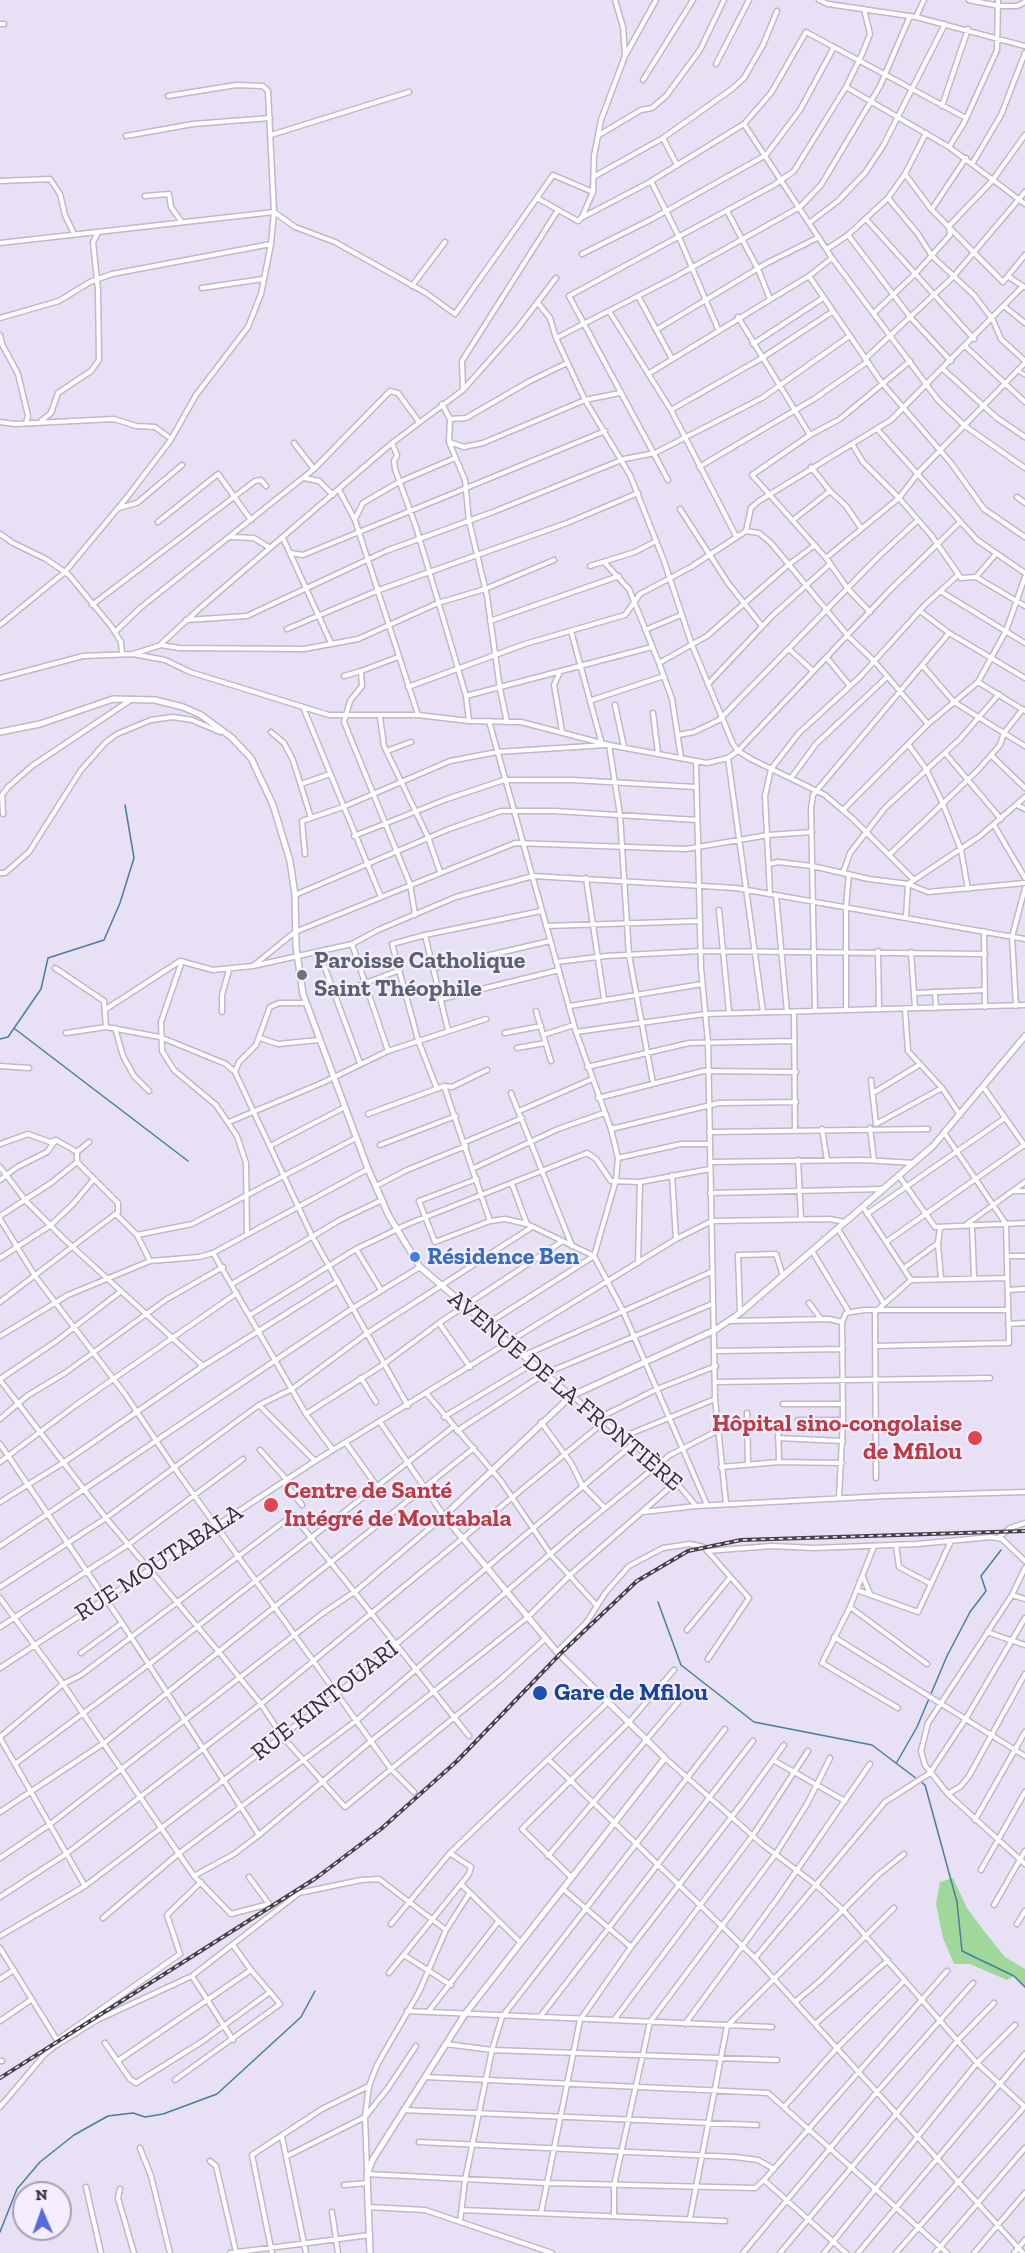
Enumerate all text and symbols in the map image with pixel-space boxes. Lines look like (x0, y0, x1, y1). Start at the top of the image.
place label: Paroisse Catholique Saint Théophile (314, 947, 525, 1003)
marker: Paroisse Catholique Saint Théophile (295, 968, 309, 982)
place label: Résidence Ben (427, 1243, 580, 1271)
marker: Résidence Ben (408, 1250, 422, 1264)
street label: AVENUE DE LA FRONTIÈRE (442, 1285, 688, 1497)
place label: Hôpital sino-congolaise de Mfilou (712, 1410, 962, 1466)
marker: Hôpital sino-congolaise de Mfilou (966, 1429, 984, 1447)
place label: Centre de Santé Intégré de Moutabala (284, 1477, 512, 1533)
marker: Centre de Santé Intégré de Moutabala (262, 1496, 280, 1514)
street label: RUE MOUTABALA (70, 1498, 248, 1628)
street label: RUE KINTOUARI (246, 1635, 404, 1767)
place label: Gare de Mfilou (554, 1679, 708, 1707)
marker: Gare de Mfilou (531, 1684, 549, 1702)
north arrow (12, 2181, 72, 2241)
text: N (35, 2185, 48, 2204)

